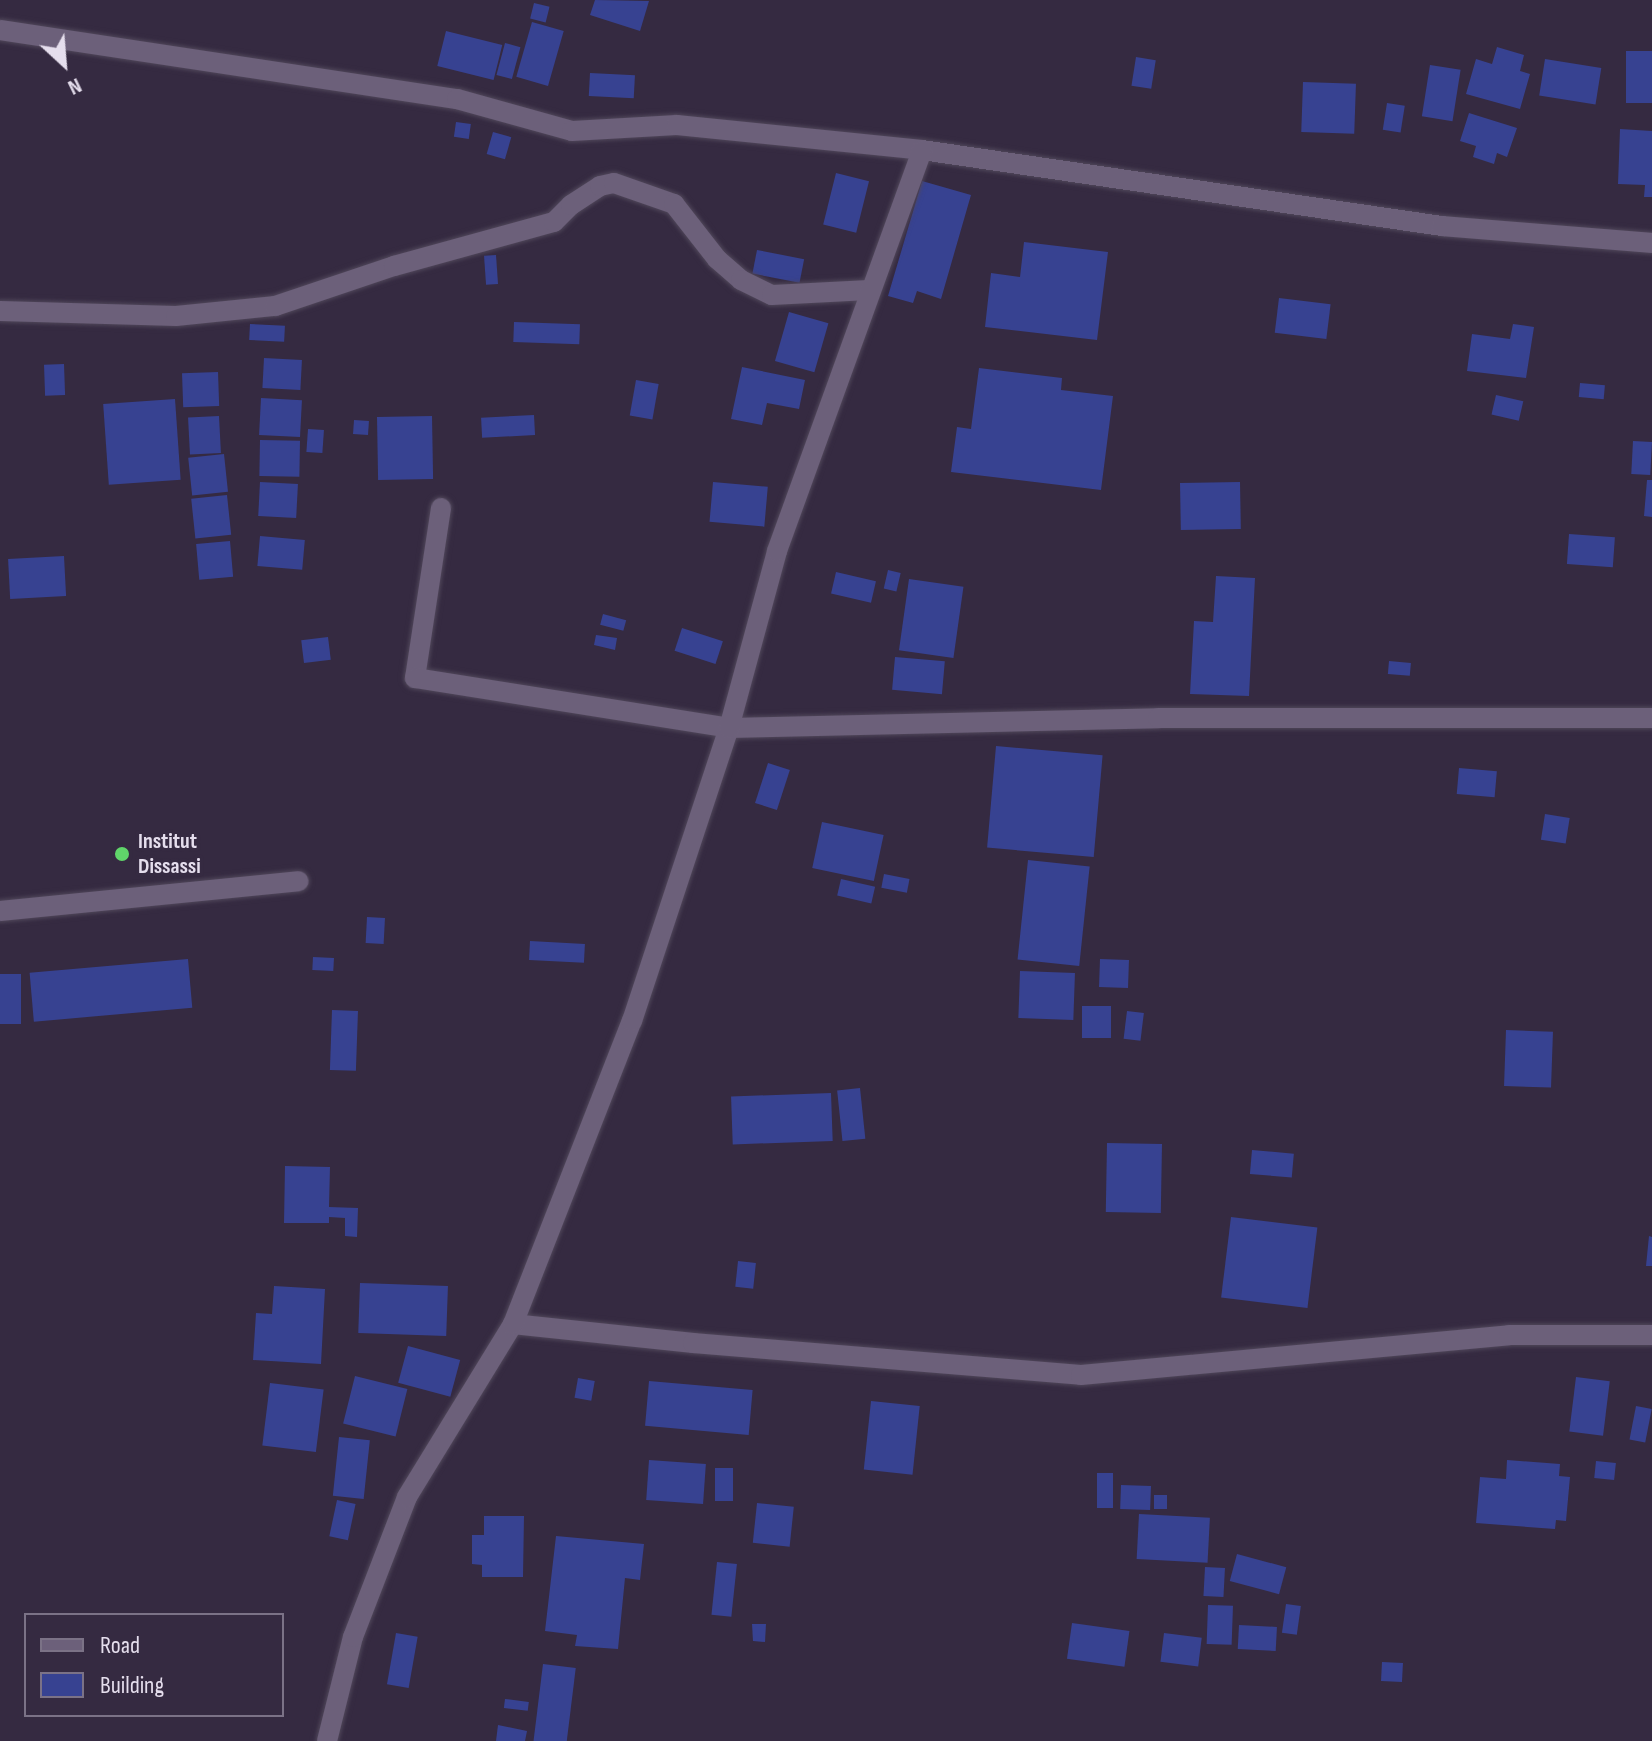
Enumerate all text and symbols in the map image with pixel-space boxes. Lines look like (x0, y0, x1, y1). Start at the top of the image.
north arrow (24, 24, 104, 104)
text: N (64, 71, 86, 101)
place label: Institut Dissassi (138, 828, 201, 880)
marker: Institut Dissassi (113, 845, 131, 863)
legend (24, 1613, 284, 1717)
text: Road (100, 1631, 140, 1660)
text: Building (100, 1671, 164, 1700)

